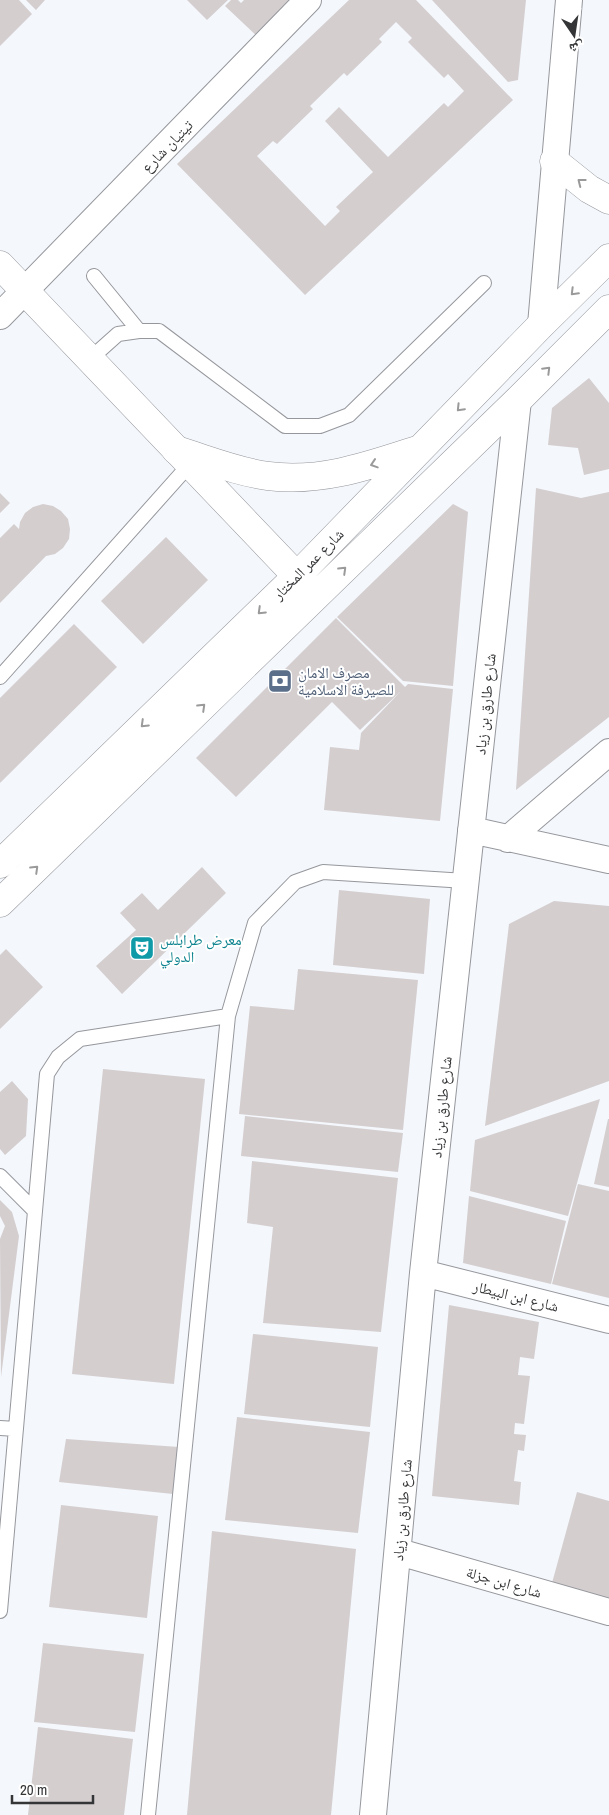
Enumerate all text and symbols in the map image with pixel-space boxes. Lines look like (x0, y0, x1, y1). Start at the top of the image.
north arrow (549, 10, 599, 60)
text: ش (568, 37, 586, 58)
street label: تيتيان شارع (137, 115, 198, 177)
one-way arrow (577, 179, 586, 188)
one-way arrow (571, 286, 580, 295)
one-way arrow (542, 367, 551, 376)
one-way arrow (457, 402, 466, 411)
one-way arrow (371, 458, 379, 468)
street label: شارع عمر المختار (267, 524, 348, 605)
one-way arrow (338, 566, 347, 575)
one-way arrow (257, 605, 266, 614)
street label: شارع طارق بن زياد (469, 652, 501, 756)
place label: مصرف الامان للصيرفة الاسلامية (298, 662, 394, 700)
bank icon: مصرف الامان للصيرفة الاسلامية (267, 668, 293, 694)
one-way arrow (196, 704, 205, 713)
one-way arrow (141, 718, 150, 727)
one-way arrow (29, 866, 38, 875)
place label: معرض طرابلس الدولي (160, 929, 242, 968)
theatre icon: معرض طرابلس الدولي (129, 935, 155, 961)
street label: شارع طارق بن زياد (425, 1055, 457, 1159)
street label: شارع ابن البيطار (470, 1275, 561, 1317)
street label: شارع طارق بن زياد (387, 1458, 417, 1562)
street label: شارع ابن جزلة (464, 1561, 544, 1603)
scale bar (12, 1772, 94, 1804)
text: 20 m (20, 1779, 47, 1800)

